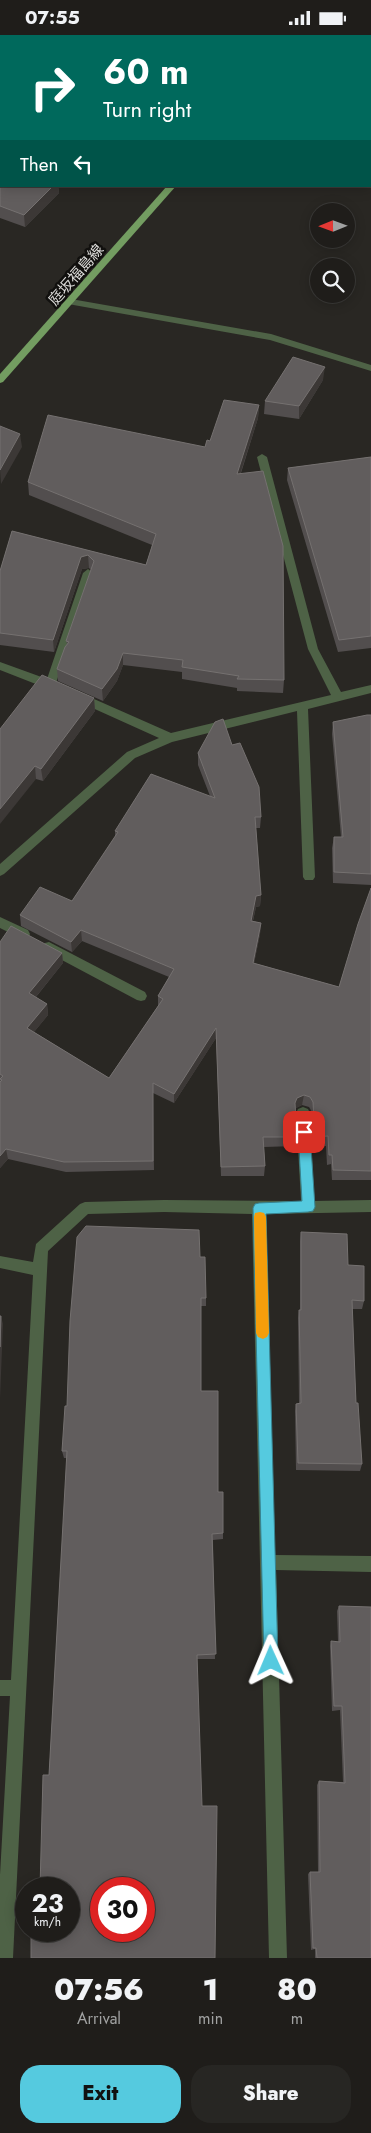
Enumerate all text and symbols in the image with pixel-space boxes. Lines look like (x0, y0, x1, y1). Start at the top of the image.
text: 07:55 (25, 4, 80, 31)
text: 60 m (103, 47, 189, 97)
icon: right (20, 55, 85, 120)
text: Turn right (103, 93, 191, 125)
icon: left (69, 150, 97, 178)
text: Then (20, 151, 59, 178)
north arrow (310, 203, 355, 247)
map controls (310, 203, 355, 303)
street label: 庭坂福島線 (43, 239, 109, 311)
button: search (310, 258, 355, 303)
pin (283, 1111, 325, 1153)
icon: arrive (290, 1118, 318, 1146)
position arrow (244, 1634, 296, 1686)
speed limit sign: 30 (90, 1877, 155, 1942)
text: 23 (32, 1885, 63, 1921)
text: km/h (34, 1913, 61, 1931)
text: 07:56 (54, 1968, 144, 2011)
text: 1 (203, 1968, 218, 2011)
text: 80 (277, 1968, 317, 2011)
text: Arrival (77, 2007, 121, 2030)
text: min (198, 2007, 223, 2030)
text: m (291, 2007, 303, 2030)
button: Exit (20, 2065, 181, 2123)
button: Share (191, 2065, 351, 2123)

